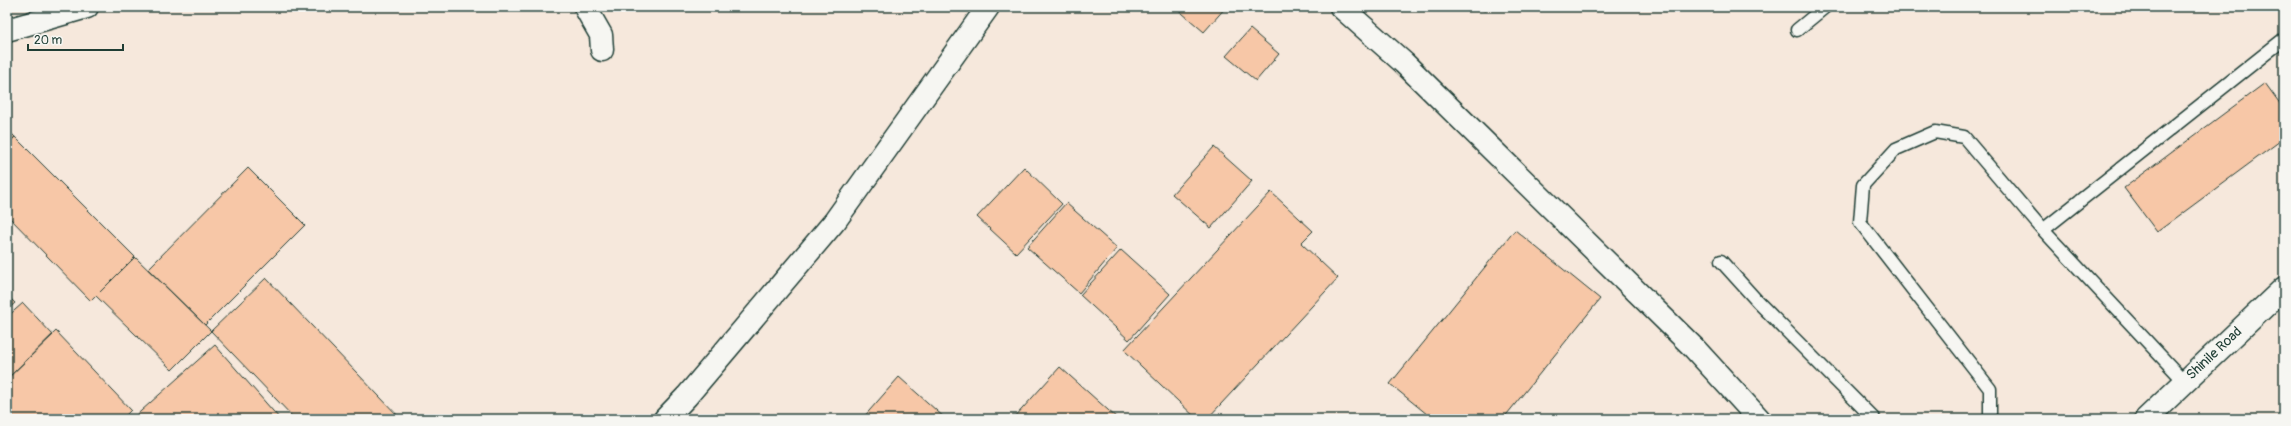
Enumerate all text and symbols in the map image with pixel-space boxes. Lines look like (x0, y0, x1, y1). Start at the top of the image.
scale bar (28, 26, 123, 52)
text: 20 m (34, 33, 63, 48)
street label: Shinile Road (2183, 323, 2245, 383)

